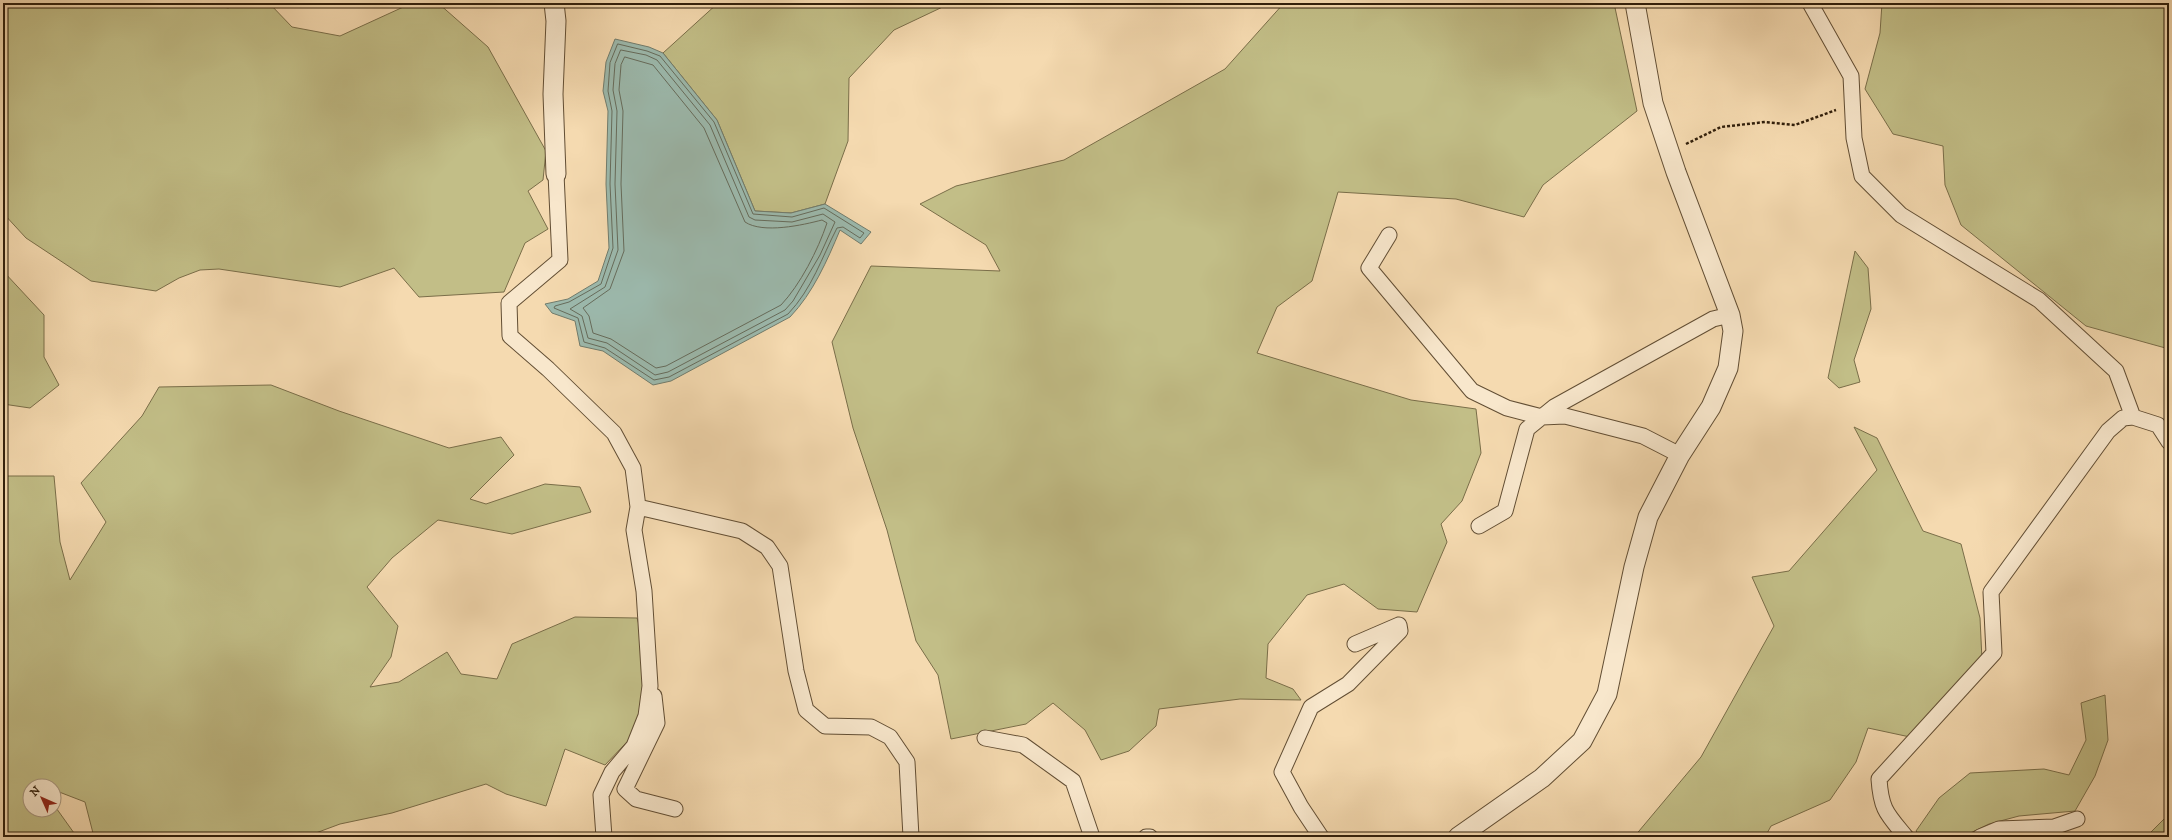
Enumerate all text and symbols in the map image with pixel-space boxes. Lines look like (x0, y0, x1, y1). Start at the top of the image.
north arrow (22, 778, 62, 818)
text: N (27, 783, 44, 800)

